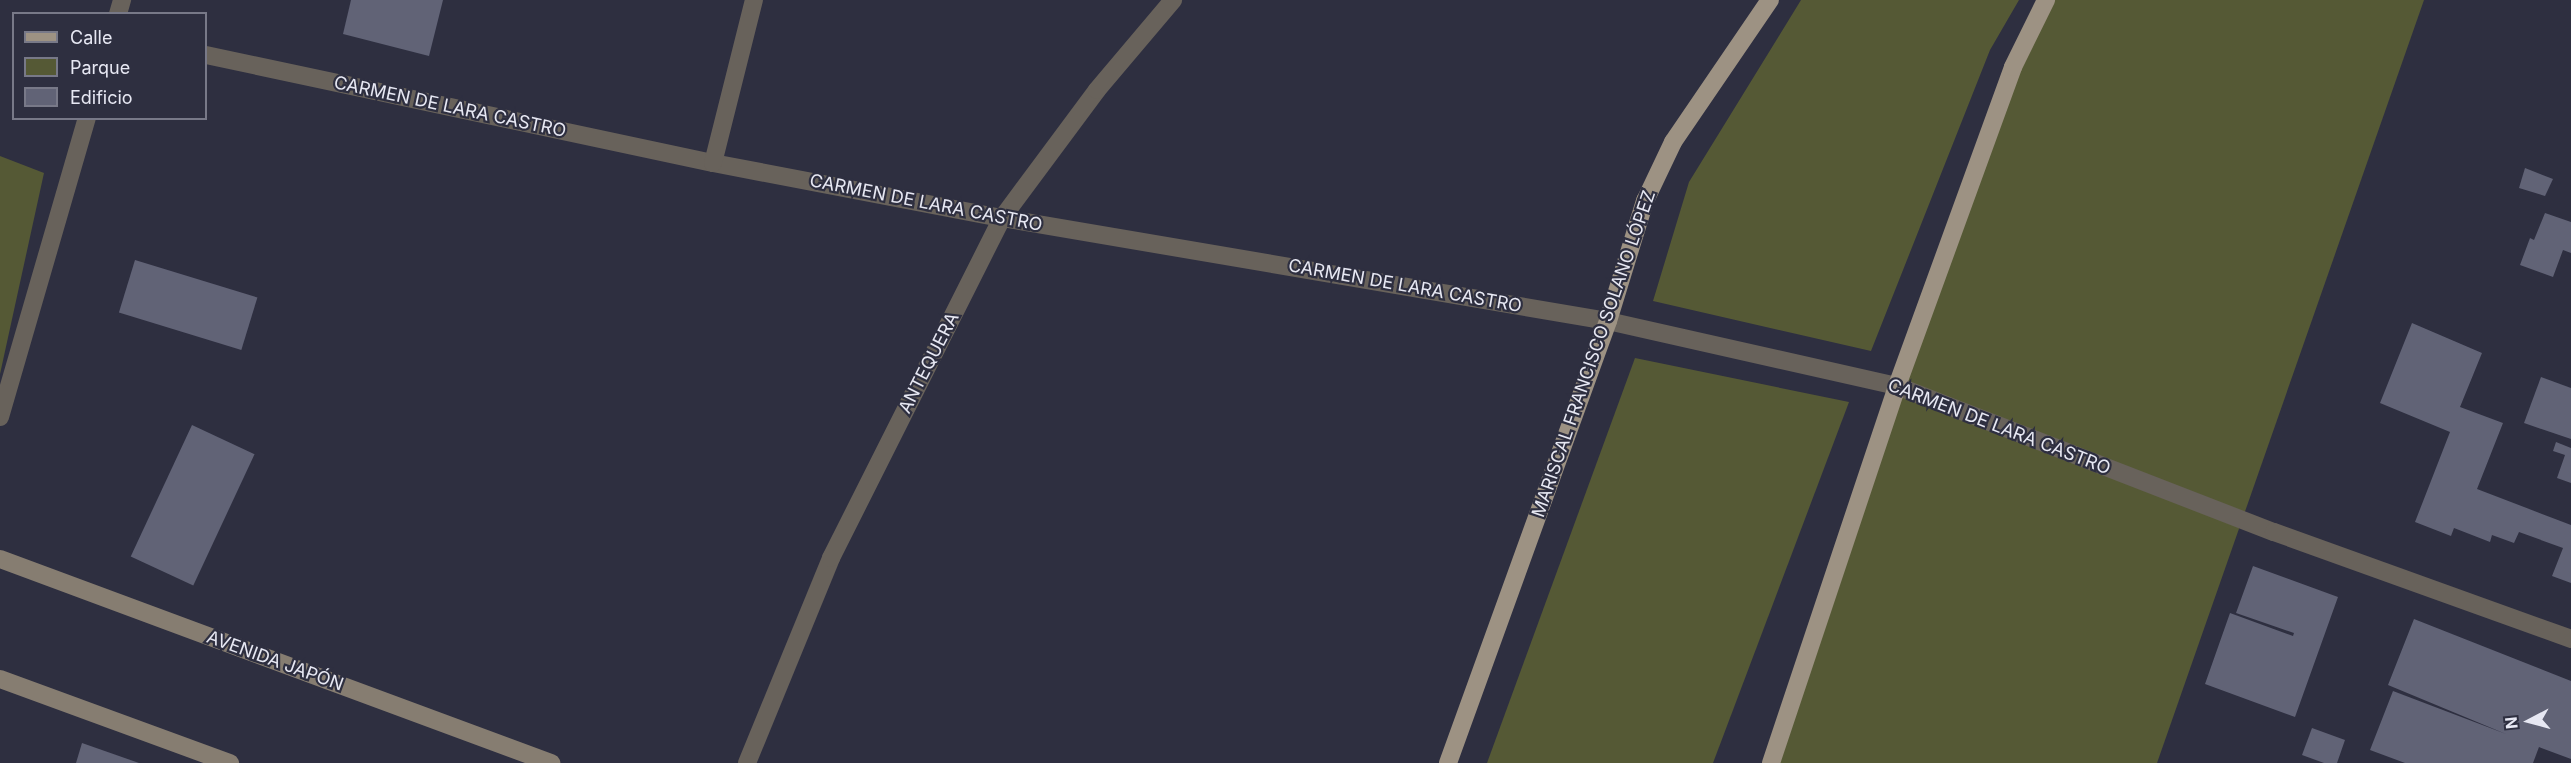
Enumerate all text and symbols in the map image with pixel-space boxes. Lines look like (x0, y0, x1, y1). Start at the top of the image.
legend (12, 12, 207, 120)
text: Calle (70, 27, 112, 48)
text: Parque (70, 57, 130, 78)
street label: CARMEN DE LARA CASTRO (332, 72, 568, 142)
text: Edificio (70, 87, 133, 108)
street label: CARMEN DE LARA CASTRO (808, 170, 1044, 236)
street label: MARISCAL FRANCISCO SOLANO LÓPEZ (1528, 188, 1660, 520)
street label: CARMEN DE LARA CASTRO (1287, 255, 1523, 317)
street label: ANTEQUERA (894, 309, 964, 417)
street label: CARMEN DE LARA CASTRO (1885, 374, 2113, 480)
street label: AVENIDA JAPÓN (204, 626, 346, 696)
north arrow (2499, 691, 2559, 751)
text: N (2501, 716, 2522, 730)

